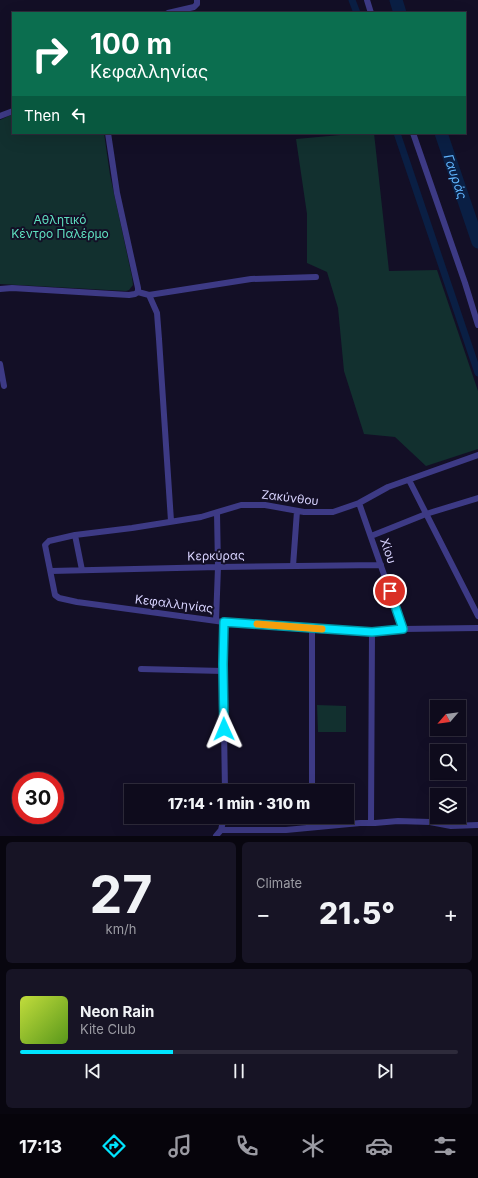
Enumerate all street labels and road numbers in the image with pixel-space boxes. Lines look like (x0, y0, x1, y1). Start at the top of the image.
street label: Ζακύνθου (261, 487, 320, 508)
street label: Χίου (377, 536, 400, 565)
street label: Κερκύρας (187, 547, 245, 563)
street label: Κεφαλληνίας (134, 591, 214, 616)

